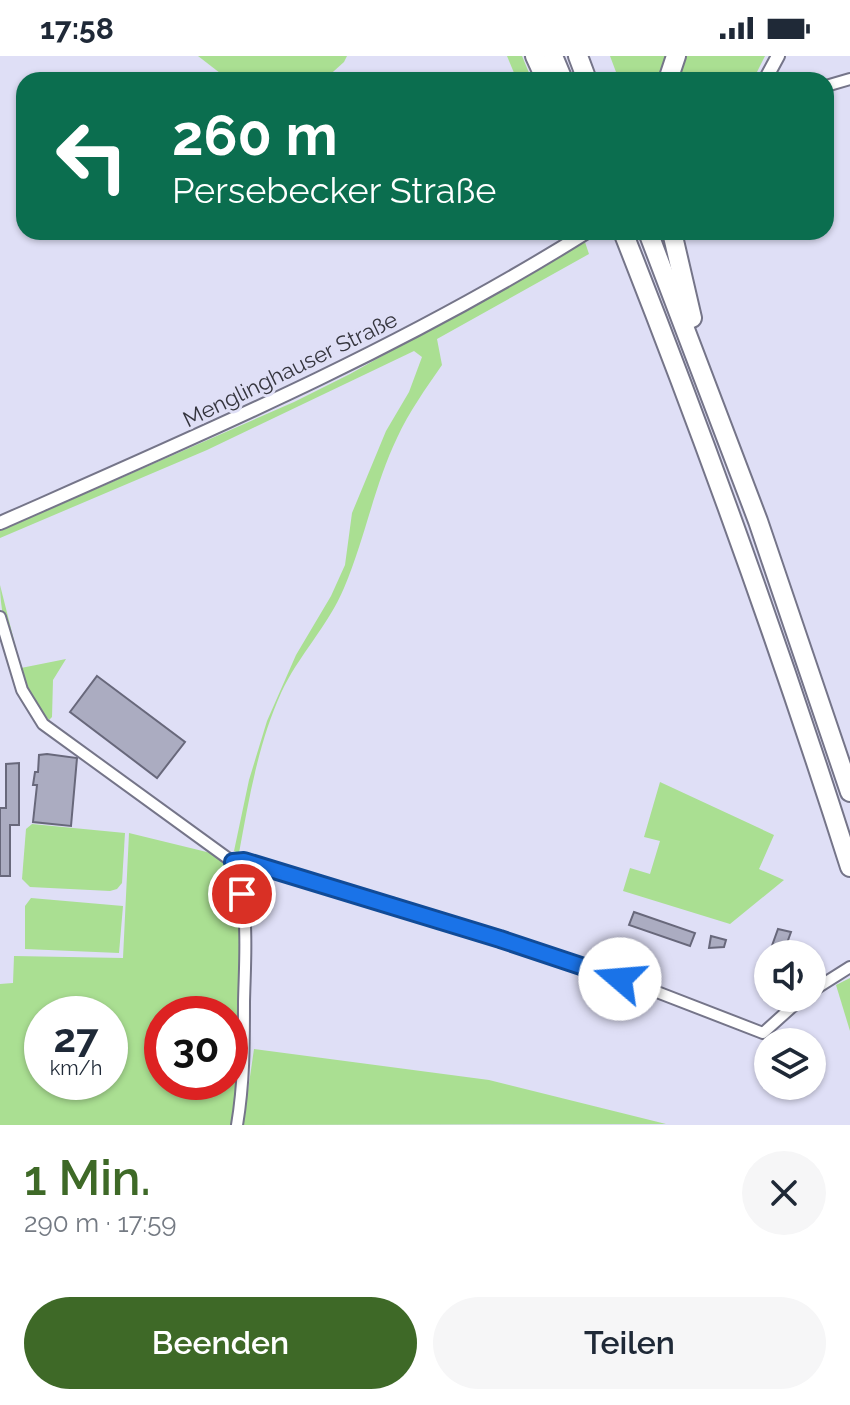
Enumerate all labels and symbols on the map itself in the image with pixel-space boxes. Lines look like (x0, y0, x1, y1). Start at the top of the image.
street label: Menglinghauser Straße (179, 306, 401, 432)
pin (208, 860, 276, 928)
position arrow (578, 937, 662, 1021)
speed limit sign: 30 (144, 996, 248, 1100)

